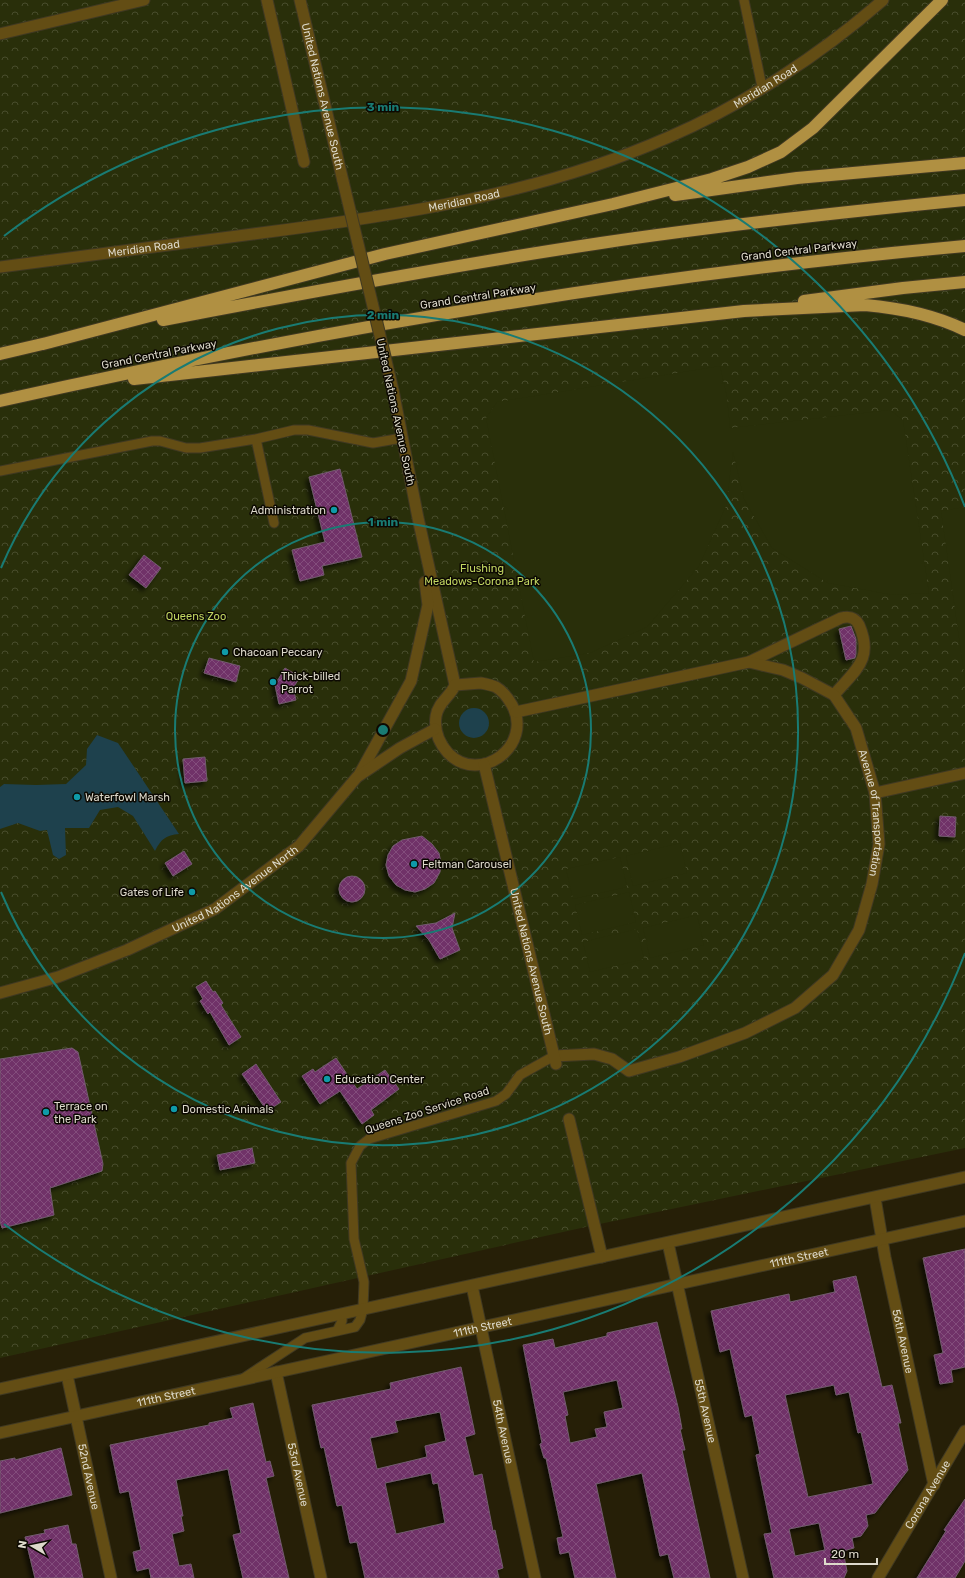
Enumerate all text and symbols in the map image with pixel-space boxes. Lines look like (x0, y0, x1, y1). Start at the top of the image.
street label: United Nations Avenue South (299, 22, 346, 171)
street label: Meridian Road (731, 62, 800, 111)
text: 3 min (367, 100, 400, 114)
street label: Meridian Road (427, 187, 501, 215)
street label: Grand Central Parkway (740, 237, 858, 264)
street label: Meridian Road (107, 238, 181, 260)
street label: Grand Central Parkway (419, 281, 537, 312)
text: 2 min (367, 308, 400, 322)
street label: Grand Central Parkway (100, 337, 218, 372)
street label: United Nations Avenue South (374, 337, 418, 487)
place label: Administration (250, 504, 326, 517)
marker: Administration (329, 505, 339, 515)
text: 1 min (368, 515, 399, 529)
park label: Flushing Meadows-Corona Park (424, 562, 540, 588)
park label: Queens Zoo (166, 610, 226, 623)
place label: Chacoan Peccary (233, 646, 323, 659)
marker: Chacoan Peccary (220, 647, 230, 657)
place label: Thick-billed Parrot (281, 670, 340, 696)
marker: Thick-billed Parrot (268, 677, 278, 687)
centre of rings (376, 723, 390, 737)
street label: Avenue of Transportation (856, 748, 885, 878)
place label: Waterfowl Marsh (85, 791, 170, 804)
marker: Waterfowl Marsh (72, 792, 82, 802)
street label: United Nations Avenue North (170, 843, 301, 935)
place label: Feltman Carousel (422, 858, 512, 871)
marker: Feltman Carousel (409, 859, 419, 869)
place label: Gates of Life (120, 886, 184, 899)
marker: Gates of Life (187, 887, 197, 897)
street label: United Nations Avenue South (507, 887, 555, 1036)
place label: Education Center (335, 1073, 425, 1086)
marker: Education Center (322, 1074, 332, 1084)
street label: Queens Zoo Service Road (363, 1084, 491, 1137)
place label: Terrace on the Park (54, 1100, 108, 1126)
place label: Domestic Animals (182, 1103, 274, 1116)
marker: Domestic Animals (169, 1104, 179, 1114)
marker: Terrace on the Park (41, 1107, 51, 1117)
street label: 111th Street (768, 1245, 830, 1271)
street label: 56th Avenue (889, 1308, 916, 1375)
street label: 111th Street (452, 1315, 514, 1340)
street label: 55th Avenue (692, 1378, 719, 1444)
street label: 111th Street (136, 1384, 197, 1410)
street label: 54th Avenue (490, 1398, 516, 1465)
street label: 53rd Avenue (285, 1442, 311, 1508)
street label: 52nd Avenue (75, 1443, 102, 1511)
street label: Corona Avenue (902, 1458, 953, 1532)
north arrow (12, 1526, 52, 1566)
text: N (16, 1540, 30, 1549)
scale bar (825, 1540, 877, 1566)
text: 20 m (831, 1547, 859, 1561)

